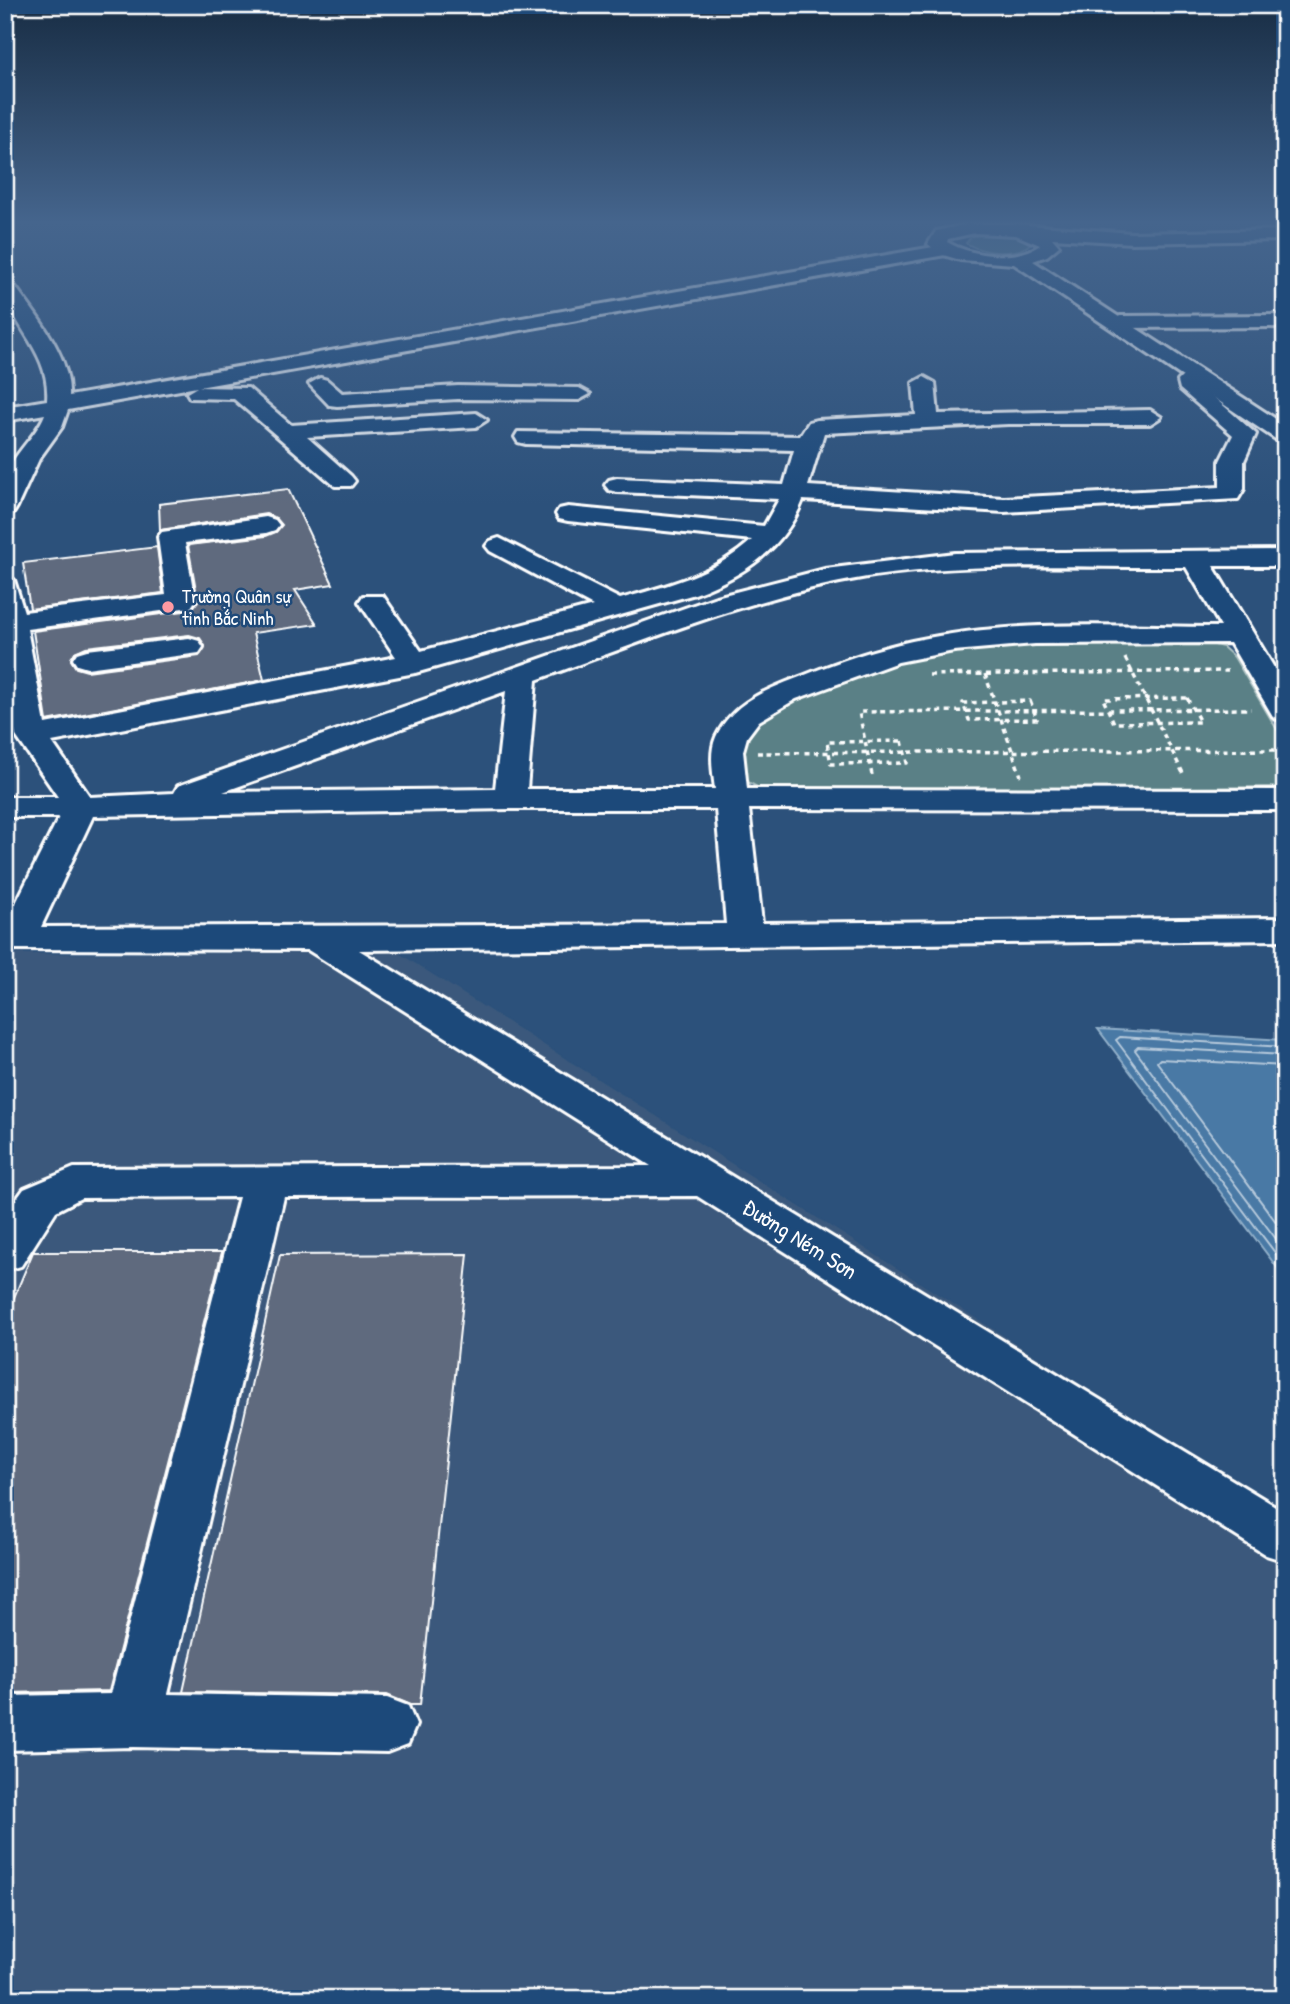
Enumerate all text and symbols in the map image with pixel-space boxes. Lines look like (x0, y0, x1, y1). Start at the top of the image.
place label: Trường Quân sự tỉnh Bắc Ninh (182, 583, 292, 631)
marker: Trường Quân sự tỉnh Bắc Ninh (160, 599, 176, 615)
street label: Đường Ném Sơn (737, 1191, 863, 1286)

